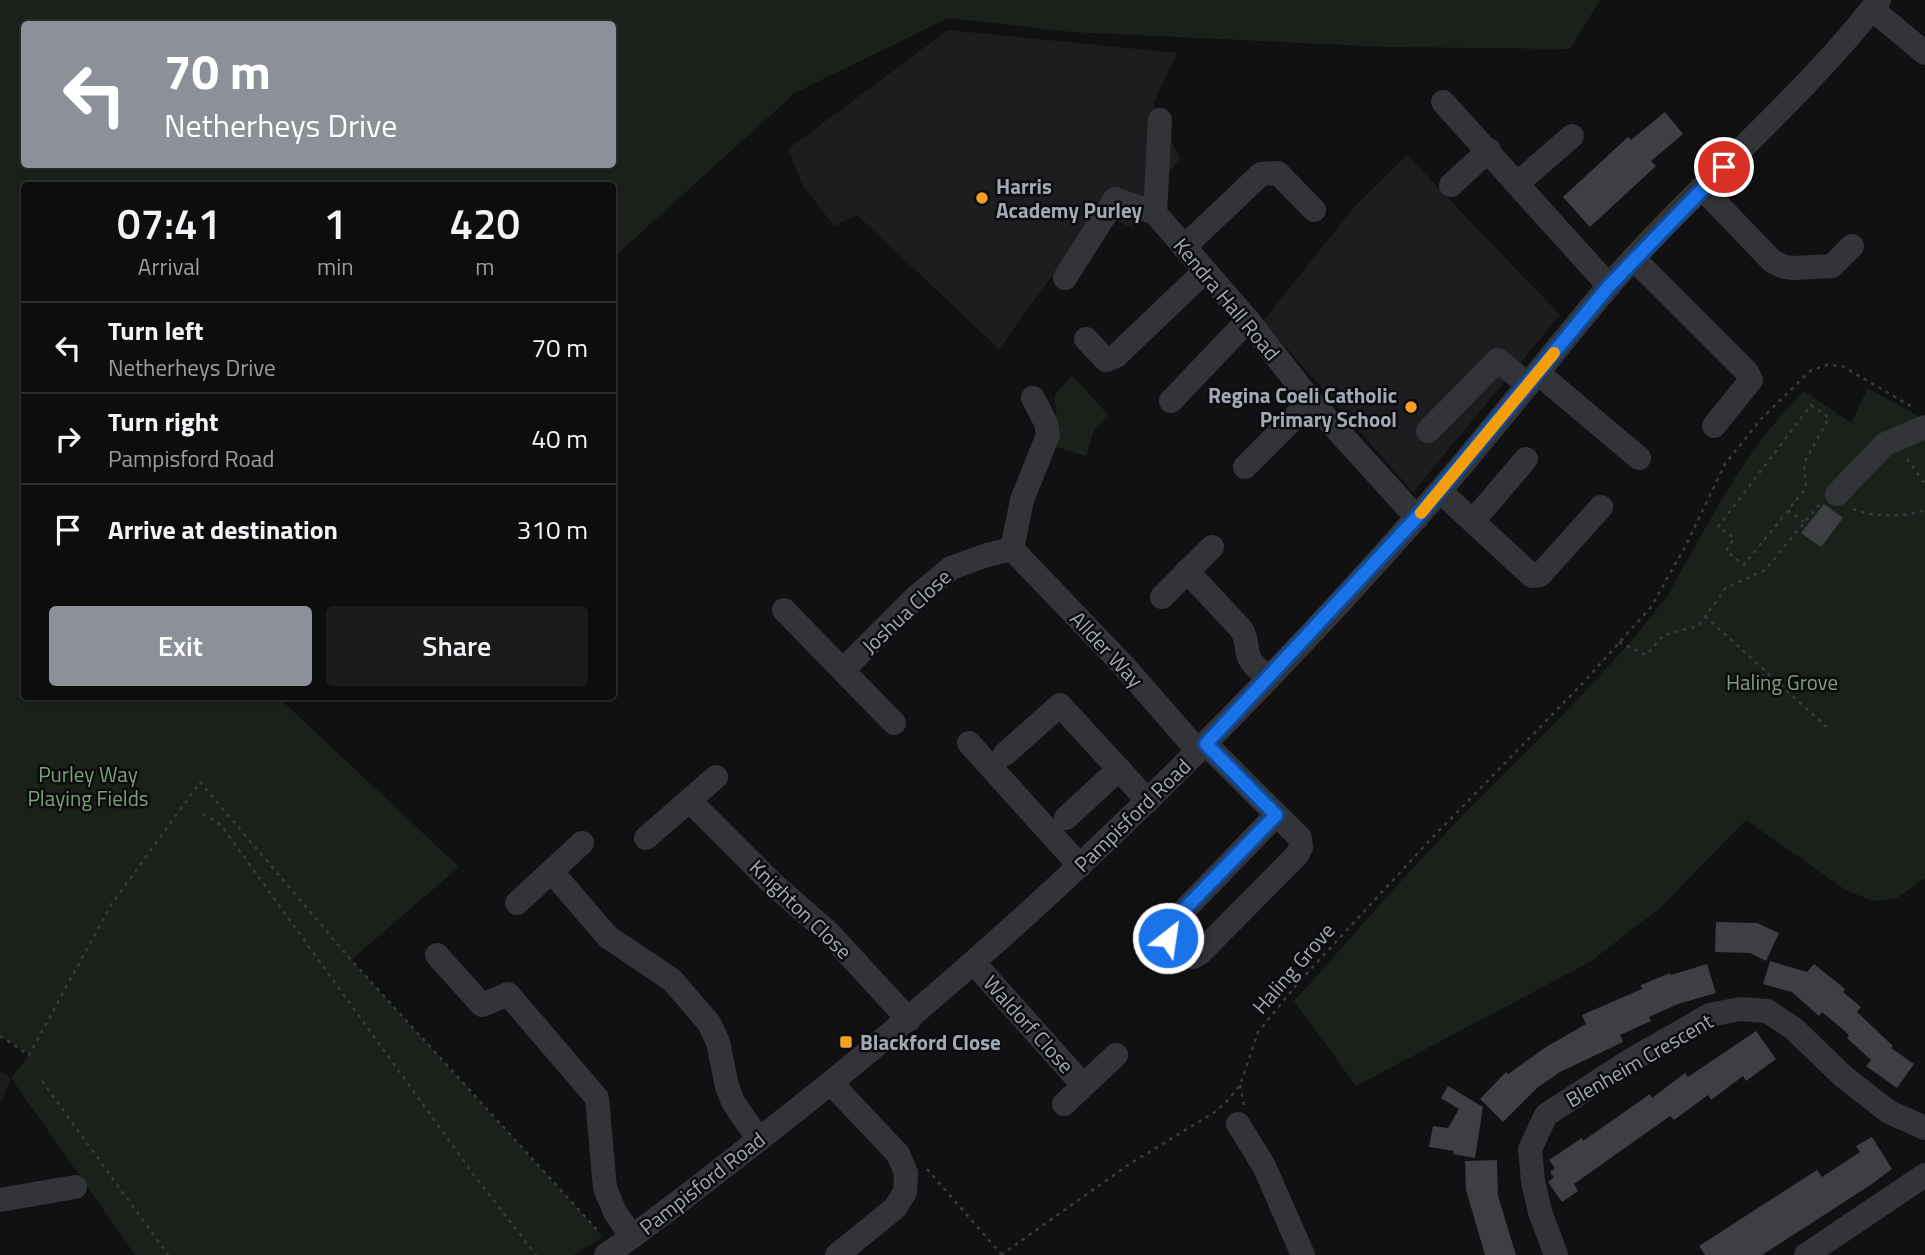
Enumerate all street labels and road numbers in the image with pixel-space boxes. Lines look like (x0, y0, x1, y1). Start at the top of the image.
street label: Kendra Hall Road (1166, 231, 1288, 367)
street label: Joshua Close (854, 561, 958, 661)
street label: Allder Way (1063, 603, 1151, 695)
street label: Pampisford Road (1066, 751, 1198, 879)
street label: Knighton Close (742, 852, 860, 966)
street label: Haling Grove (1244, 915, 1342, 1021)
street label: Waldorf Close (976, 968, 1082, 1080)
street label: Blenheim Crescent (1559, 1005, 1719, 1115)
street label: Pampisford Road (632, 1124, 772, 1242)

